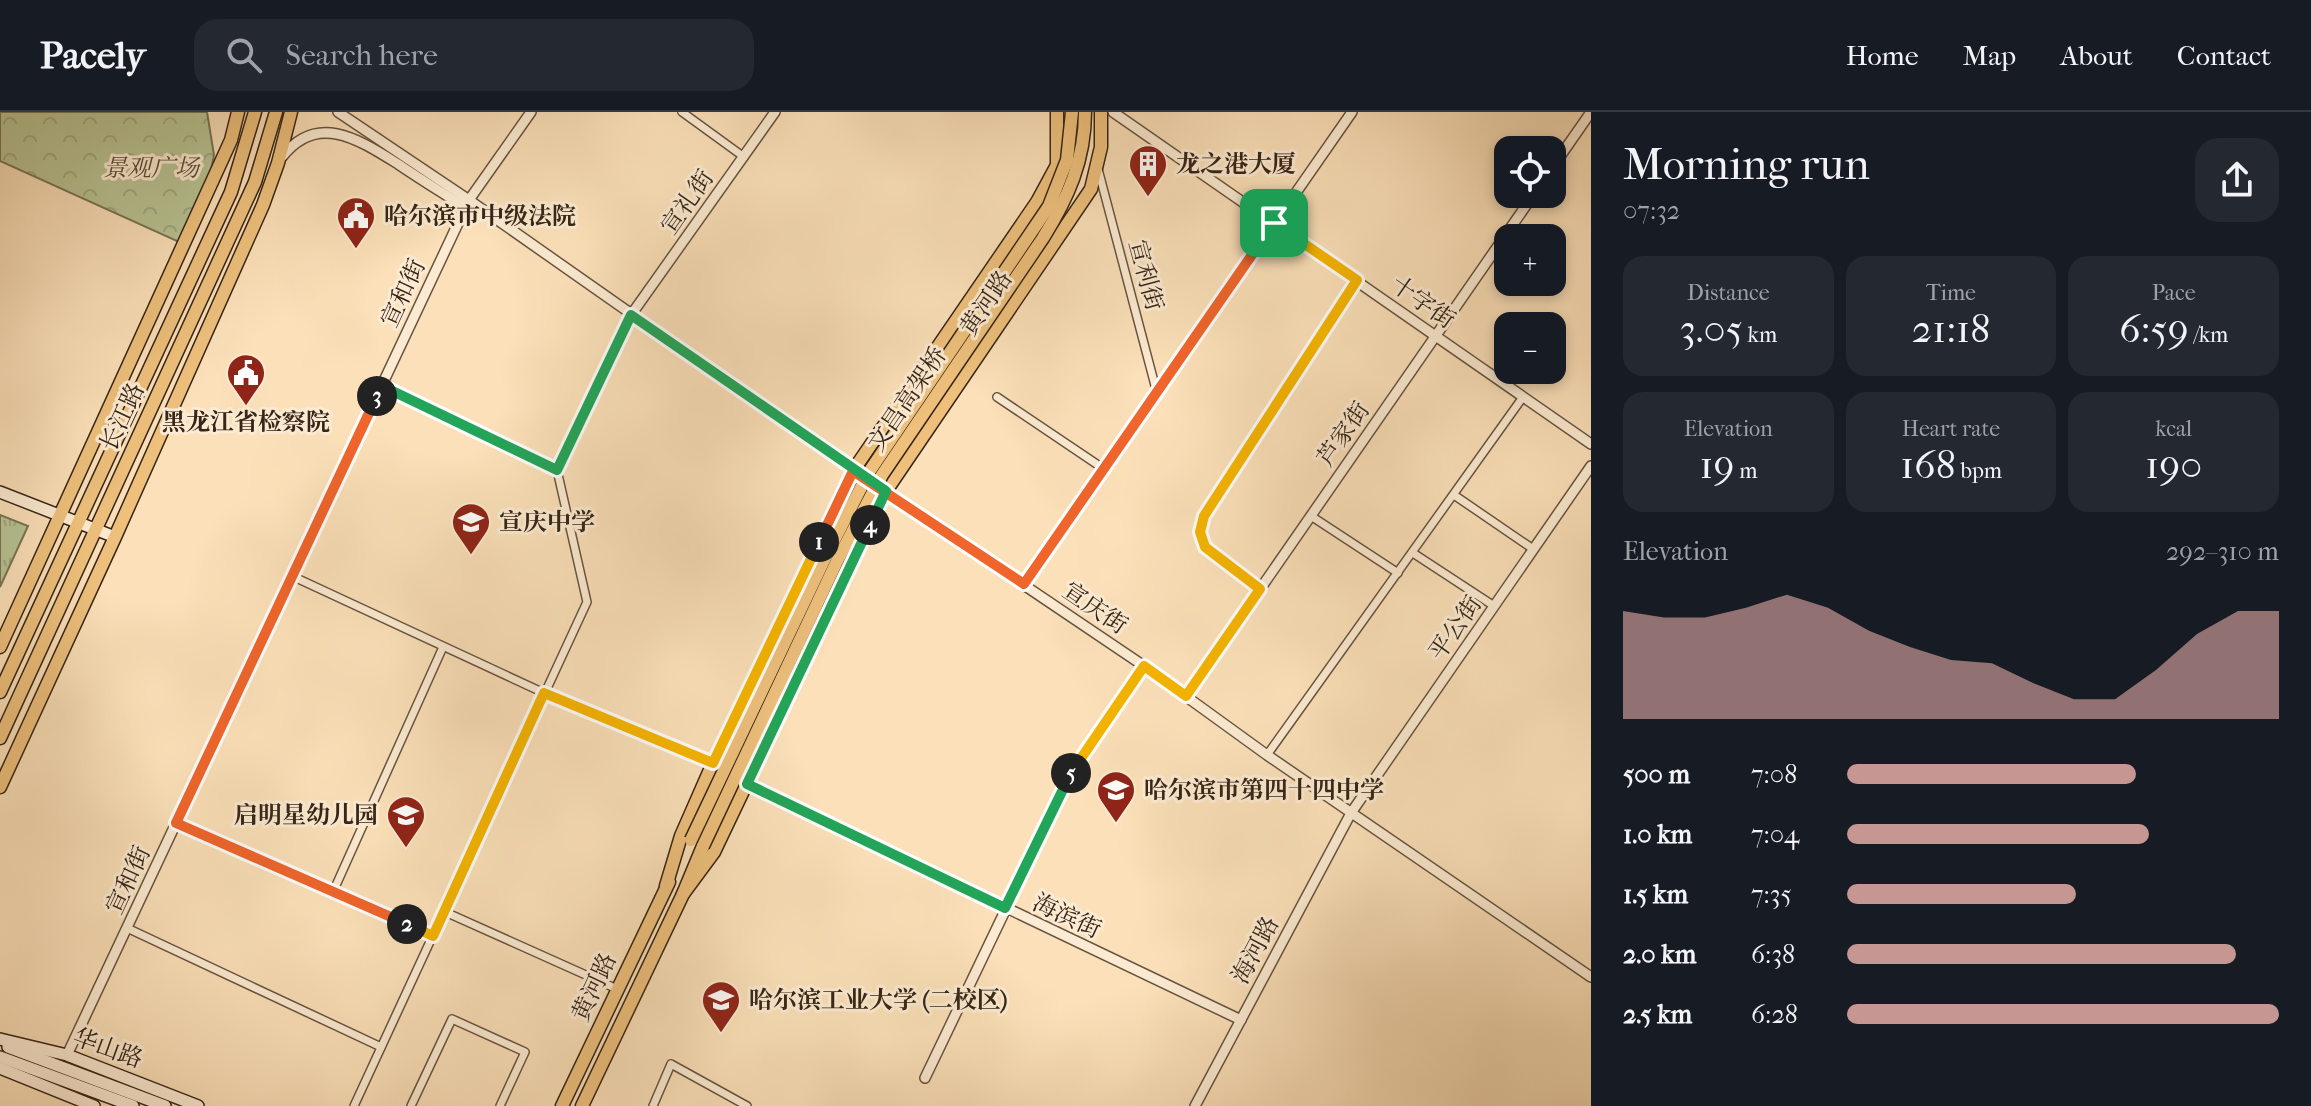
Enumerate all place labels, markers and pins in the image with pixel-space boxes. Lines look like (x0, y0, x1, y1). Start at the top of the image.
building icon: 龙之港大厦 (1127, 143, 1169, 198)
place label: 龙之港大厦 (1176, 150, 1296, 178)
pin (1240, 189, 1308, 257)
public building icon: 哈尔滨市中级法院 (335, 195, 377, 250)
place label: 哈尔滨市中级法院 (384, 202, 576, 230)
public building icon: 黑龙江省检察院 (225, 352, 267, 407)
pin: 3 (357, 376, 397, 416)
place label: 黑龙江省检察院 (162, 408, 330, 436)
school or university icon: 宣庆中学 (450, 501, 492, 556)
pin: 4 (850, 505, 890, 545)
place label: 宣庆中学 (499, 508, 595, 536)
pin: 1 (799, 522, 839, 562)
pin: 5 (1051, 753, 1091, 793)
school or university icon: 哈尔滨市第四十四中学 (1095, 769, 1137, 824)
place label: 哈尔滨市第四十四中学 (1144, 776, 1384, 804)
school or university icon: 启明星幼儿园 (385, 794, 427, 849)
place label: 启明星幼儿园 (234, 801, 378, 829)
pin: 2 (387, 904, 427, 944)
school or university icon: 哈尔滨工业大学 (二校区) (700, 979, 742, 1034)
place label: 哈尔滨工业大学 (二校区) (749, 986, 1008, 1014)

